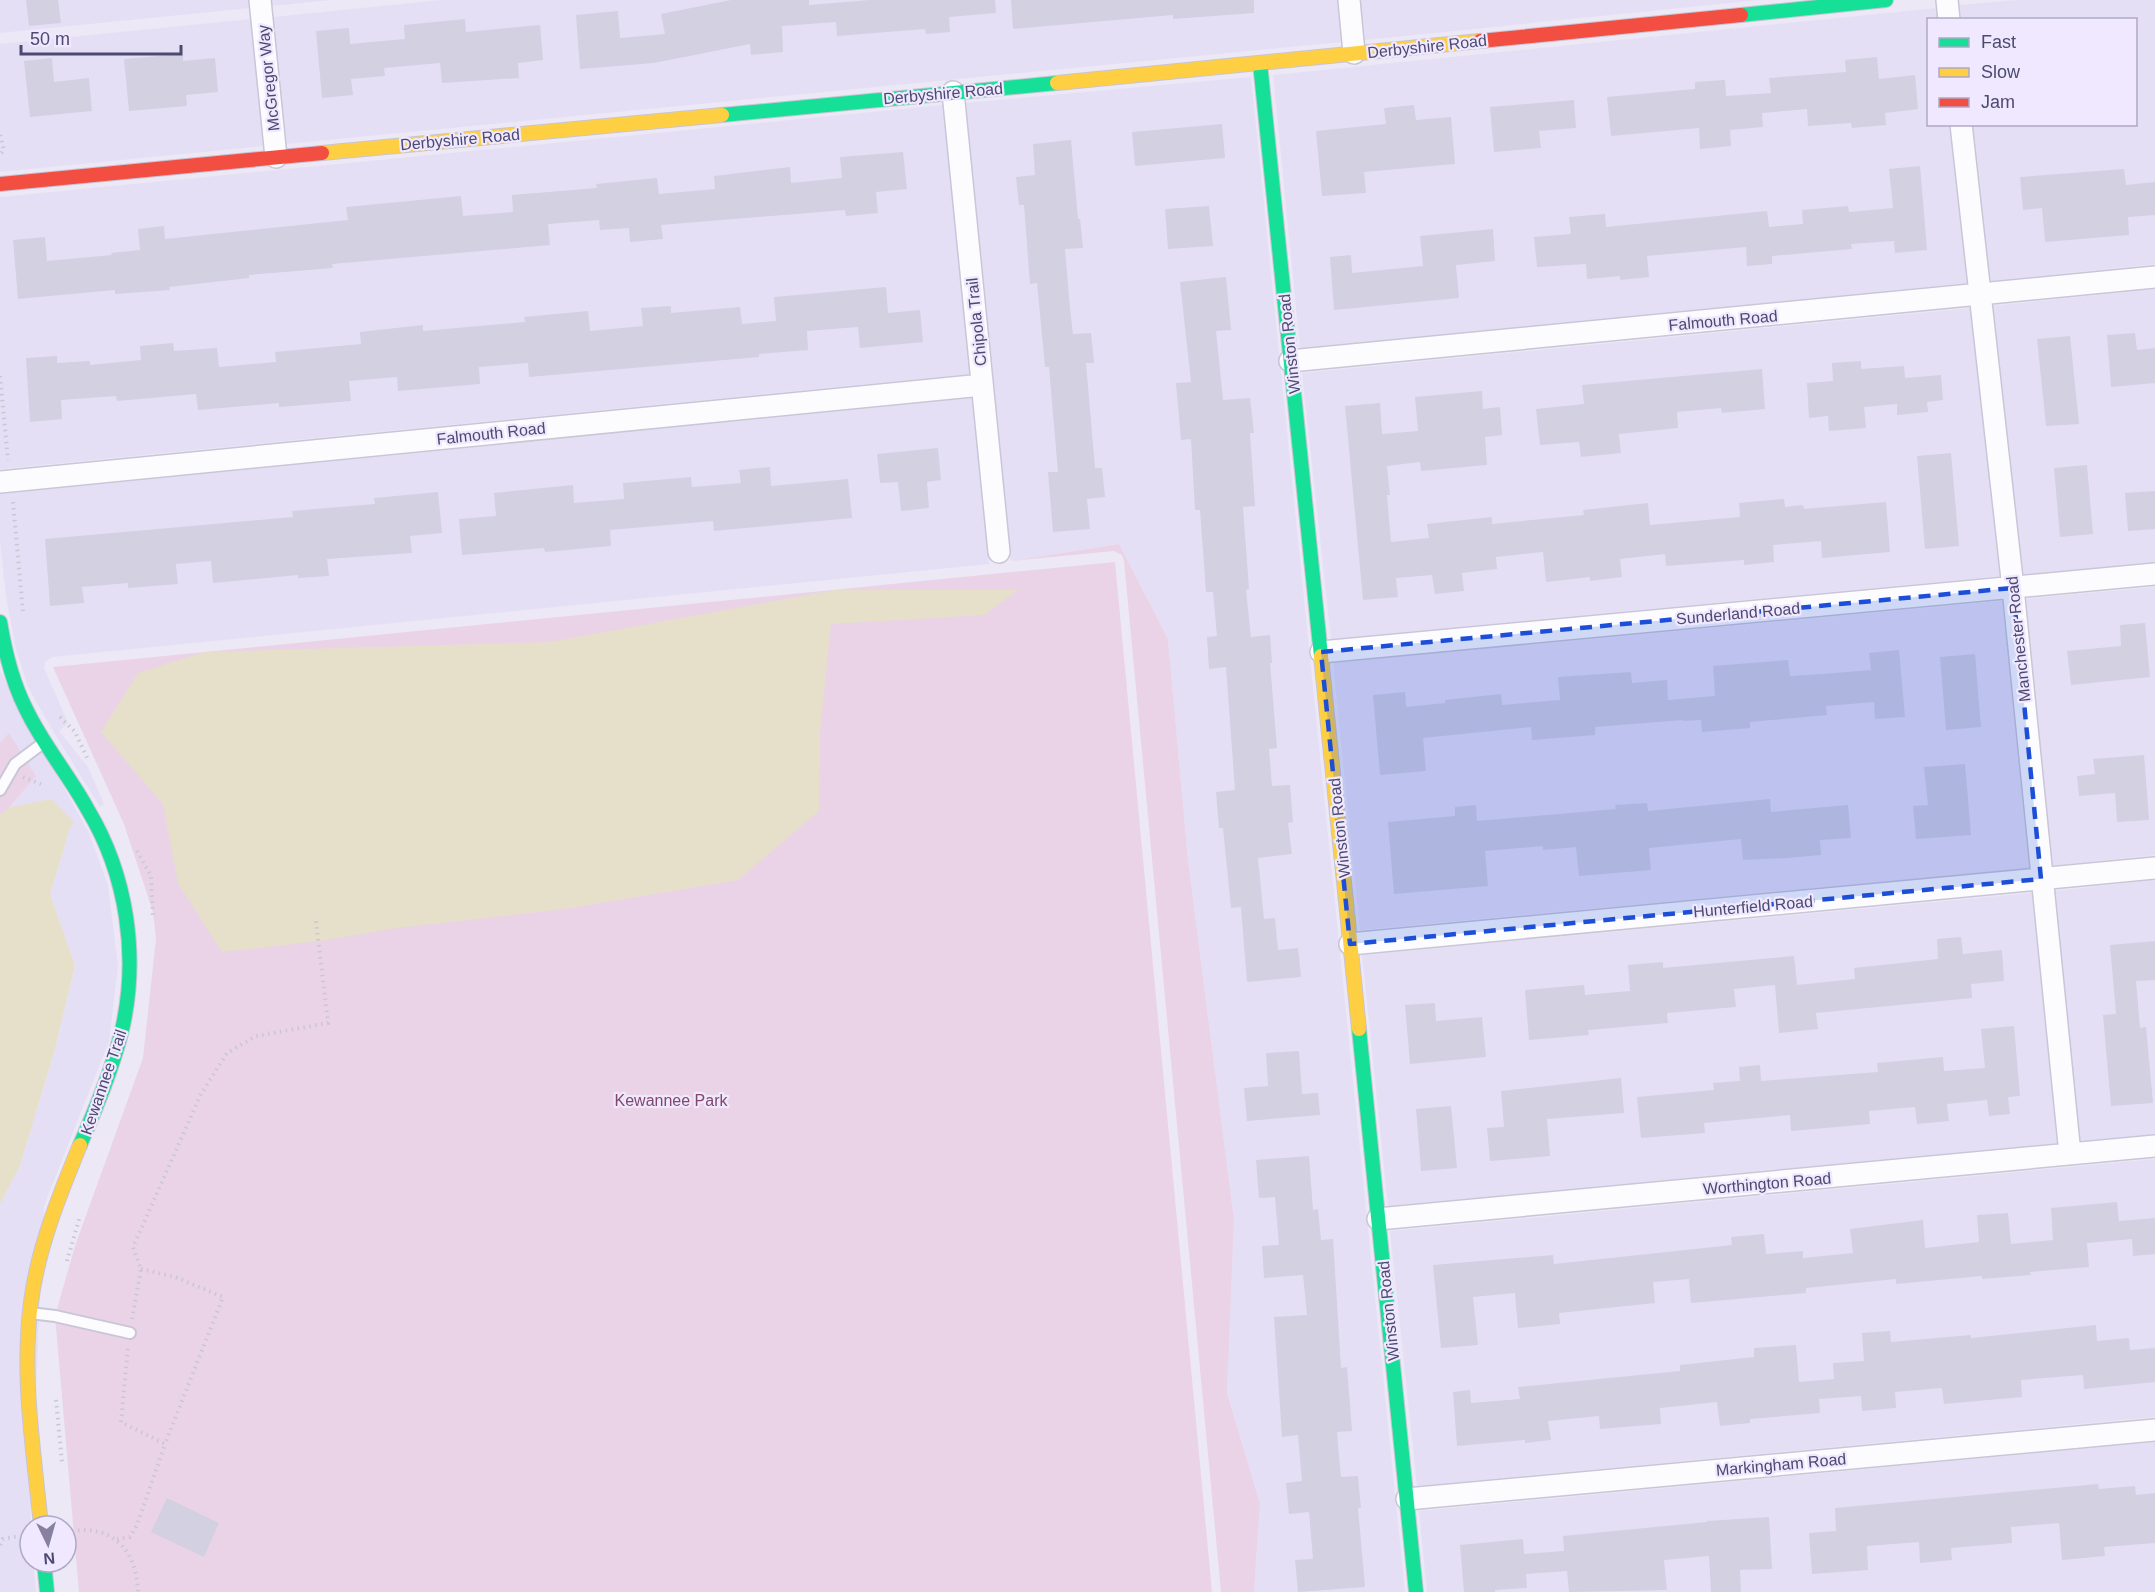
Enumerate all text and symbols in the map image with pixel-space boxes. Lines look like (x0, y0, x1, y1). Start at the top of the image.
scale bar (21, 18, 182, 56)
legend (1927, 18, 2137, 126)
street label: McGregor Way (254, 24, 283, 132)
text: 50 m (30, 29, 70, 49)
street label: Derbyshire Road (1366, 32, 1488, 61)
text: Fast (1981, 32, 2016, 52)
text: Slow (1981, 62, 2021, 82)
street label: Derbyshire Road (882, 80, 1004, 107)
text: Jam (1981, 92, 2015, 112)
street label: Derbyshire Road (399, 126, 521, 153)
street label: Chipola Trail (963, 277, 990, 367)
street label: Winston Road (1276, 293, 1303, 395)
street label: Falmouth Road (1668, 307, 1778, 334)
street label: Falmouth Road (436, 419, 546, 448)
street label: Manchester Road (2003, 575, 2034, 703)
street label: Sunderland Road (1675, 600, 1801, 627)
street label: Winston Road (1326, 777, 1353, 879)
street label: Hunterfield Road (1692, 893, 1814, 920)
street label: Kewannee Trail (77, 1027, 129, 1137)
park label: Kewannee Park (615, 1092, 728, 1109)
street label: Worthington Road (1702, 1169, 1832, 1198)
street label: Winston Road (1375, 1260, 1402, 1362)
street label: Markingham Road (1715, 1450, 1847, 1479)
north arrow (18, 1514, 78, 1574)
text: N (43, 1549, 56, 1567)

